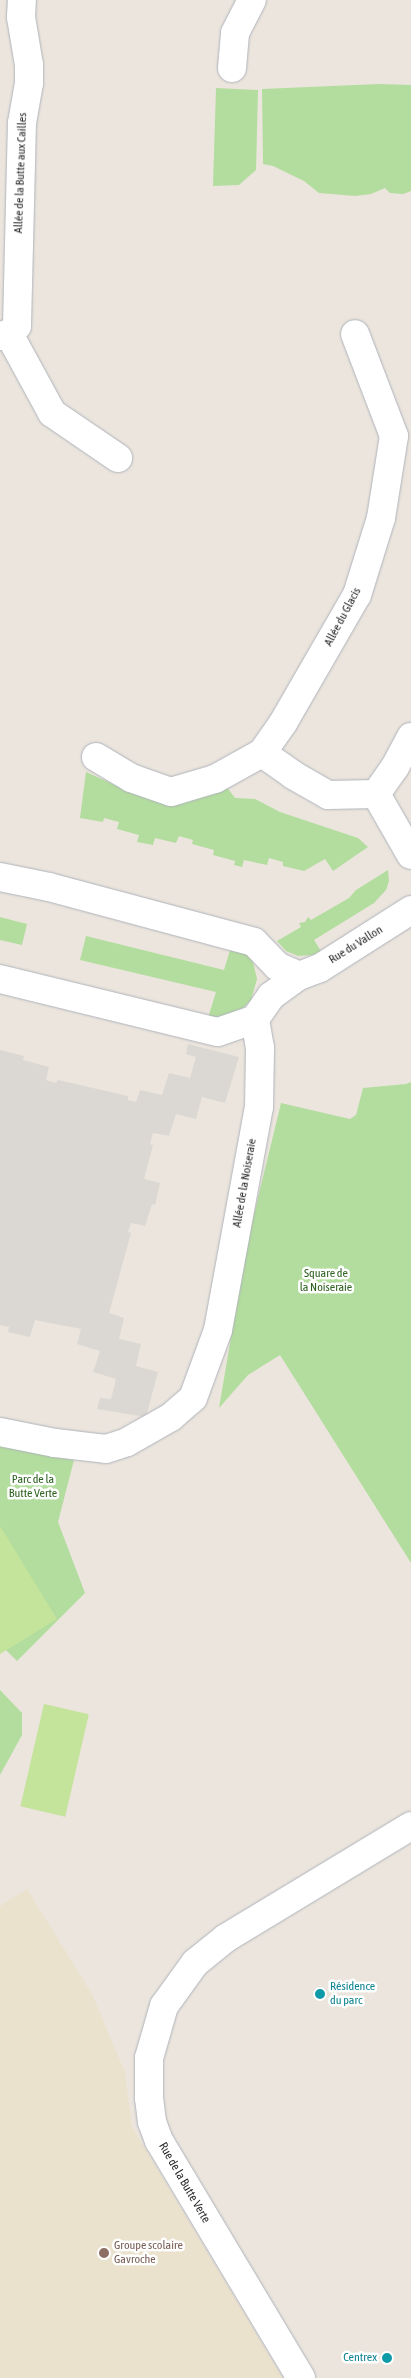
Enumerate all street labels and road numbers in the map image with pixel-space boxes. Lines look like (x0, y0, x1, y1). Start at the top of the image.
street label: Allée de la Butte aux Cailles (12, 112, 30, 234)
street label: Allée du Glacis (322, 585, 364, 649)
street label: Rue du Vallon (326, 923, 386, 967)
street label: Allée de la Noiseraie (230, 1137, 260, 1229)
street label: Rue de la Butte Verte (155, 2140, 213, 2226)

